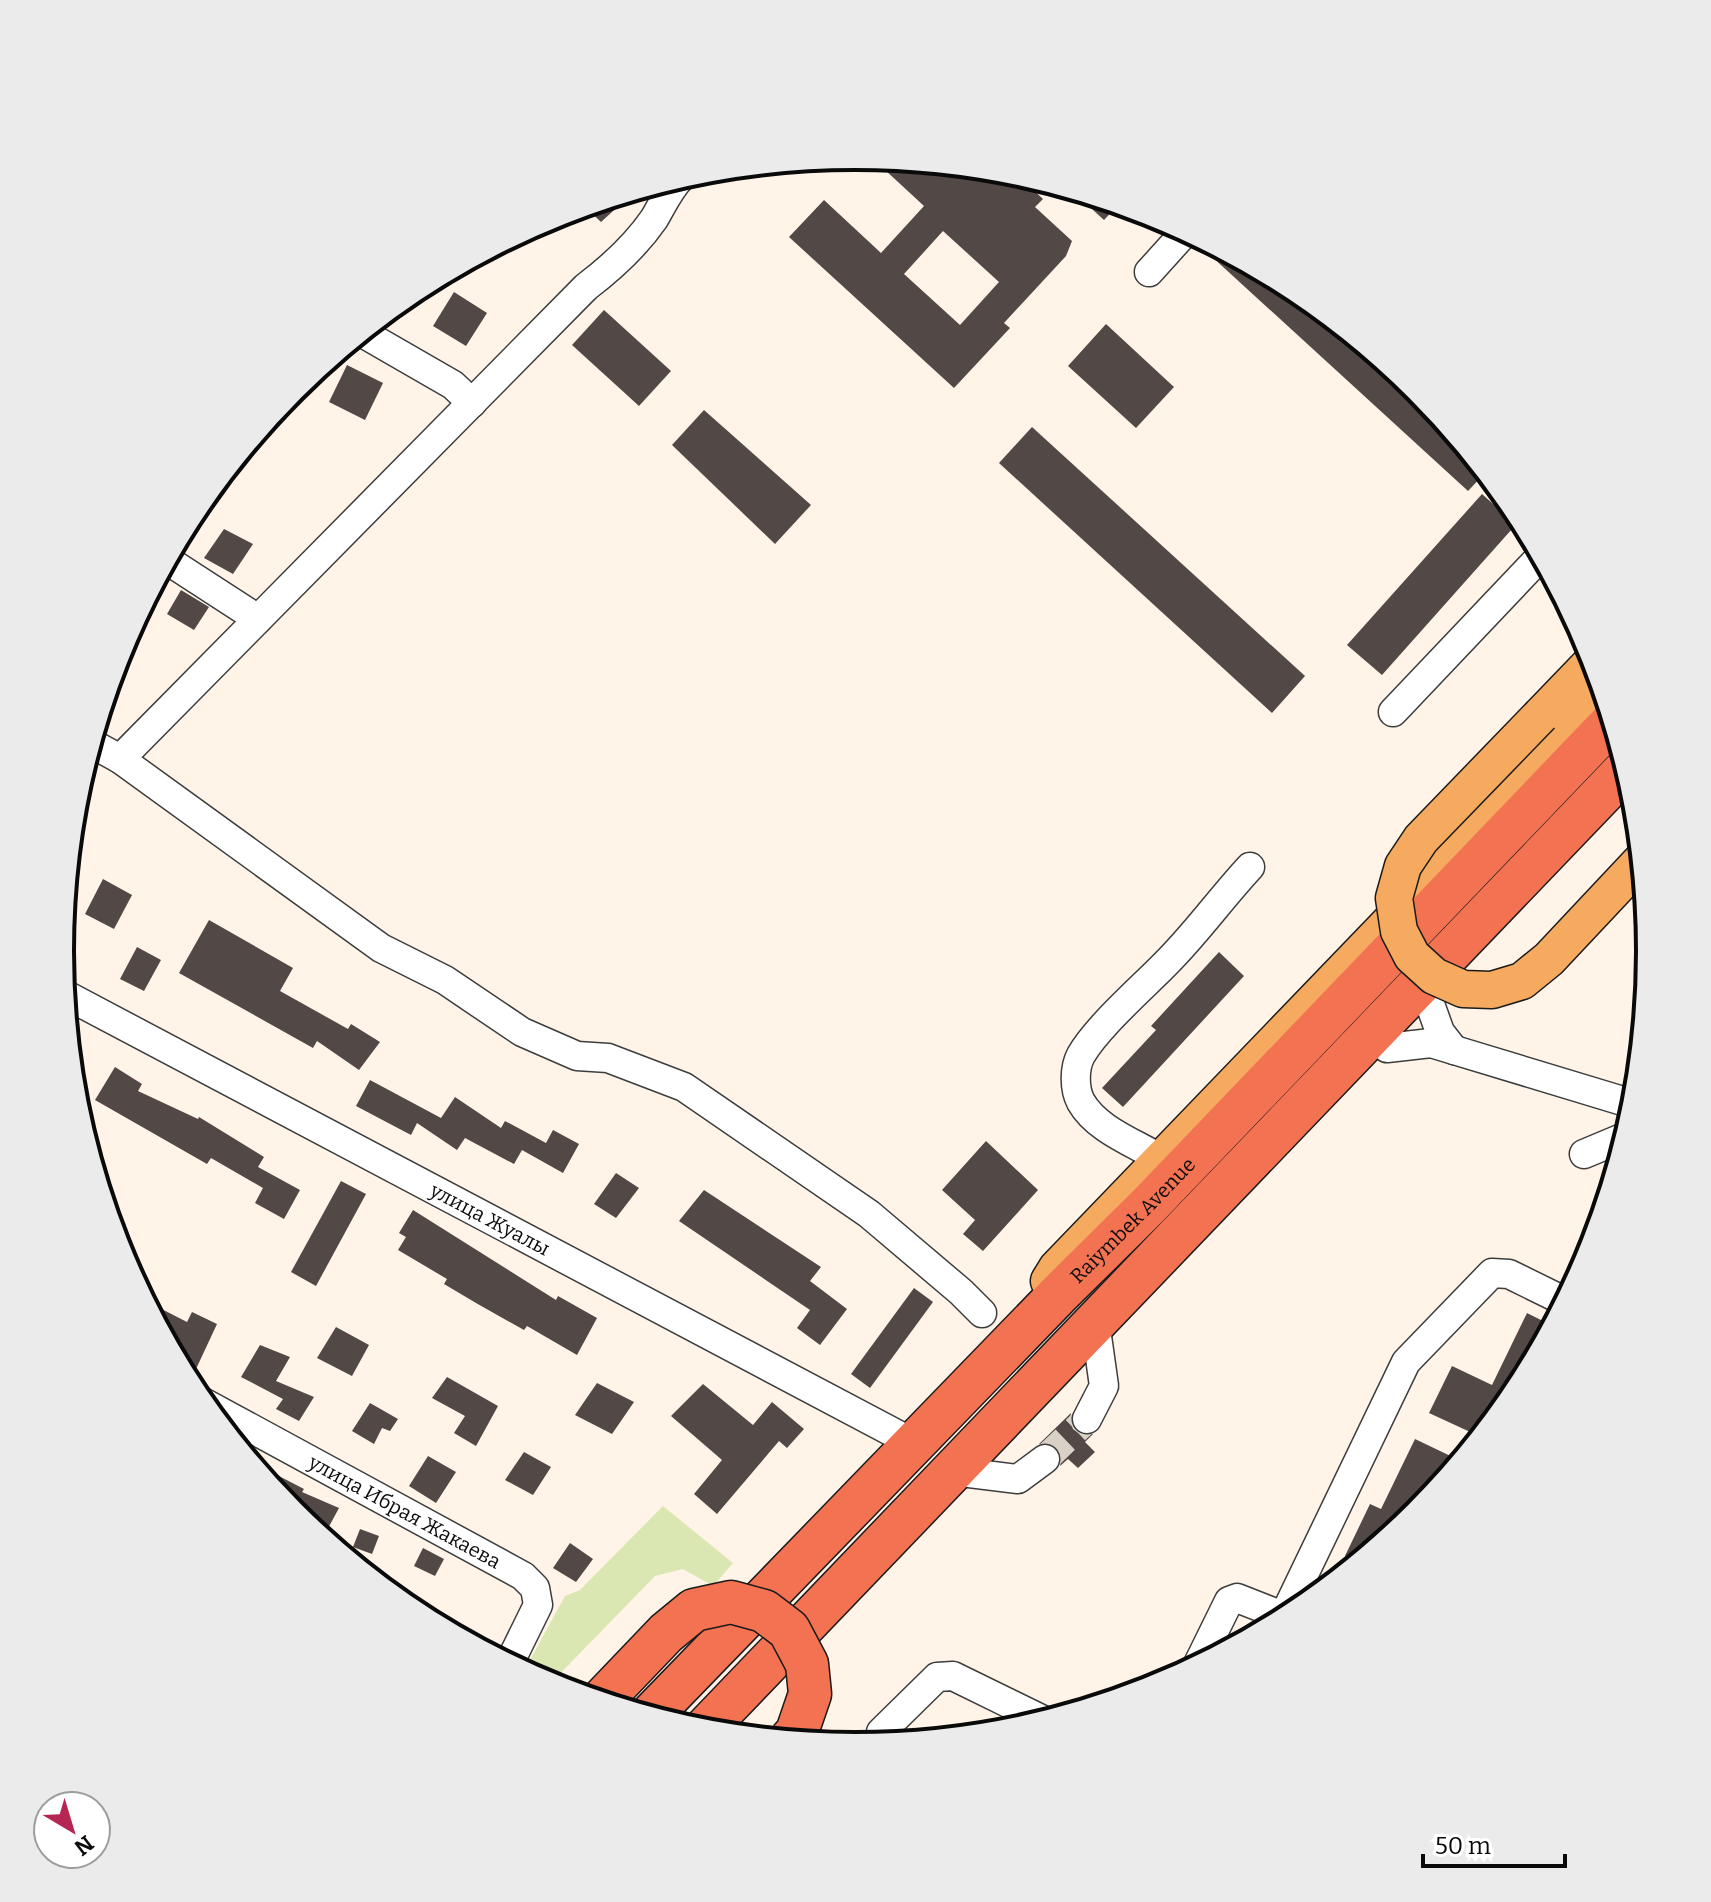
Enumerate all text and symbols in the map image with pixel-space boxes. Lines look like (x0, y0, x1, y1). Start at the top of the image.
street label: Raiymbek Avenue (1065, 1152, 1200, 1288)
street label: улица Жуалы (425, 1177, 554, 1261)
street label: улица Ибрая Жакаева (304, 1449, 505, 1574)
north arrow (32, 1790, 112, 1870)
scale bar (1423, 1818, 1565, 1868)
text: N (69, 1829, 99, 1861)
text: 50 m (1435, 1832, 1491, 1860)

